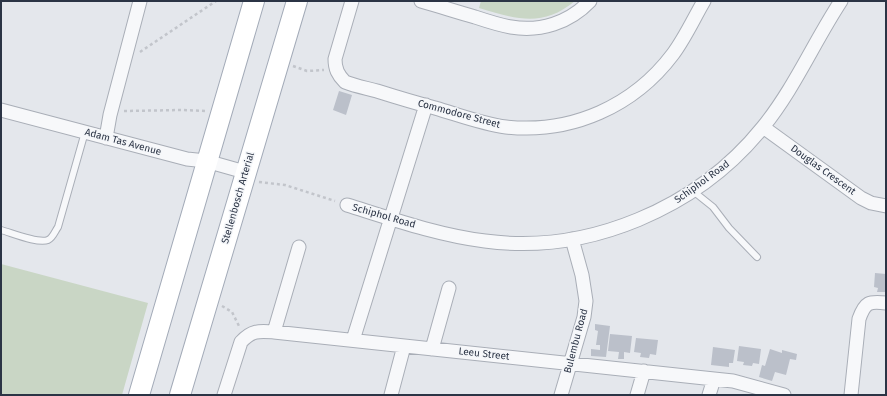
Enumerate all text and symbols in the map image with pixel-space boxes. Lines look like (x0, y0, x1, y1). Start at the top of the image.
street label: Commodore Street (416, 97, 502, 131)
street label: Adam Tas Avenue (83, 126, 163, 158)
street label: Douglas Crescent (788, 142, 858, 198)
street label: Stellenbosch Arterial (219, 151, 257, 245)
street label: Schiphol Road (672, 158, 732, 206)
street label: Schiphol Road (351, 201, 417, 231)
street label: Bulembu Road (562, 307, 590, 375)
street label: Leeu Street (458, 345, 510, 363)

